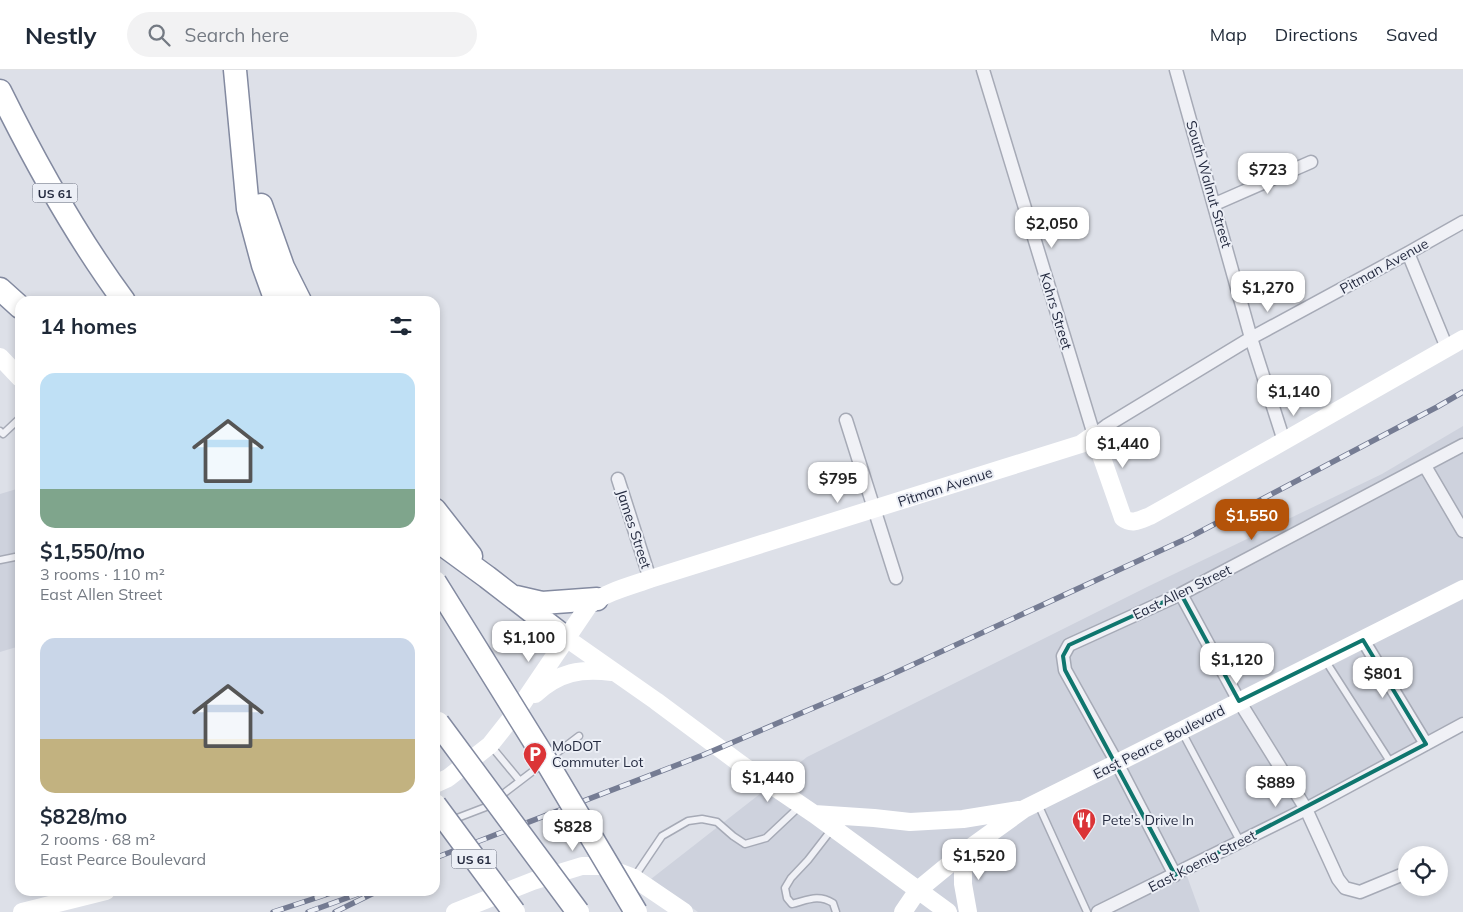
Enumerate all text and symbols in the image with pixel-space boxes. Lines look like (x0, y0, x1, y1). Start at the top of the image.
search box (127, 12, 477, 57)
text: Nestly (25, 20, 97, 50)
icon: search (145, 21, 173, 49)
text: Search here (185, 23, 289, 47)
text: Map (1210, 23, 1247, 46)
text: Directions (1275, 23, 1358, 46)
text: Saved (1386, 23, 1438, 46)
street label: South Walnut Street (1182, 118, 1236, 250)
pin: $723 (1238, 152, 1298, 195)
text: $723 (1249, 159, 1287, 179)
road number: US 61 (32, 184, 78, 202)
pin: $2,050 (1011, 206, 1093, 249)
text: $2,050 (1026, 213, 1078, 233)
street label: Pitman Avenue (1336, 234, 1432, 298)
street label: Kohrs Street (1036, 270, 1076, 352)
pin: $1,270 (1227, 270, 1309, 313)
text: $1,270 (1242, 277, 1294, 297)
icon: filters (387, 312, 415, 340)
text: 14 homes (40, 313, 137, 339)
pin: $1,140 (1253, 374, 1335, 417)
text: $1,140 (1268, 381, 1320, 401)
icon: home (183, 406, 273, 496)
pin: $1,440 (1082, 426, 1164, 469)
text: $1,440 (1097, 433, 1149, 453)
pin: $795 (808, 462, 868, 504)
street label: Pitman Avenue (895, 463, 995, 511)
text: $795 (819, 468, 857, 488)
street label: James Street (613, 487, 655, 571)
pin: $1,550 (1211, 498, 1293, 541)
text: $1,550 (1226, 505, 1278, 525)
text: $1,550/mo (40, 538, 145, 564)
street label: East Allen Street (1130, 560, 1234, 624)
text: 3 rooms · 110 m² (40, 564, 165, 584)
text: East Allen Street (40, 584, 162, 604)
pin: $1,100 (488, 620, 570, 663)
text: $1,100 (503, 627, 555, 647)
pin: $1,120 (1196, 642, 1278, 685)
text: $1,120 (1211, 649, 1263, 669)
pin: $801 (1353, 656, 1413, 699)
text: $801 (1364, 663, 1402, 683)
icon: home (183, 671, 273, 761)
street label: East Pearce Boulevard (1090, 701, 1228, 783)
place label: MoDOT Commuter Lot (552, 737, 643, 771)
parking icon: MoDOT Commuter Lot (522, 741, 548, 775)
pin: $1,440 (727, 760, 809, 803)
pin: $889 (1246, 766, 1306, 808)
text: $1,440 (742, 767, 794, 787)
text: $889 (1257, 772, 1295, 792)
text: $828/mo (40, 803, 127, 829)
restaurant icon: Pete's Drive In (1071, 807, 1097, 841)
pin: $828 (543, 810, 603, 852)
place label: Pete's Drive In (1102, 811, 1194, 829)
text: $828 (554, 816, 592, 836)
street label: East Koenig Street (1145, 826, 1259, 896)
text: 2 rooms · 68 m² (40, 829, 155, 849)
pin: $1,520 (938, 838, 1020, 881)
text: $1,520 (953, 845, 1005, 865)
map controls (1398, 846, 1448, 896)
button: locate (1398, 846, 1448, 896)
text: East Pearce Boulevard (40, 849, 206, 869)
road number: US 61 (452, 850, 496, 869)

